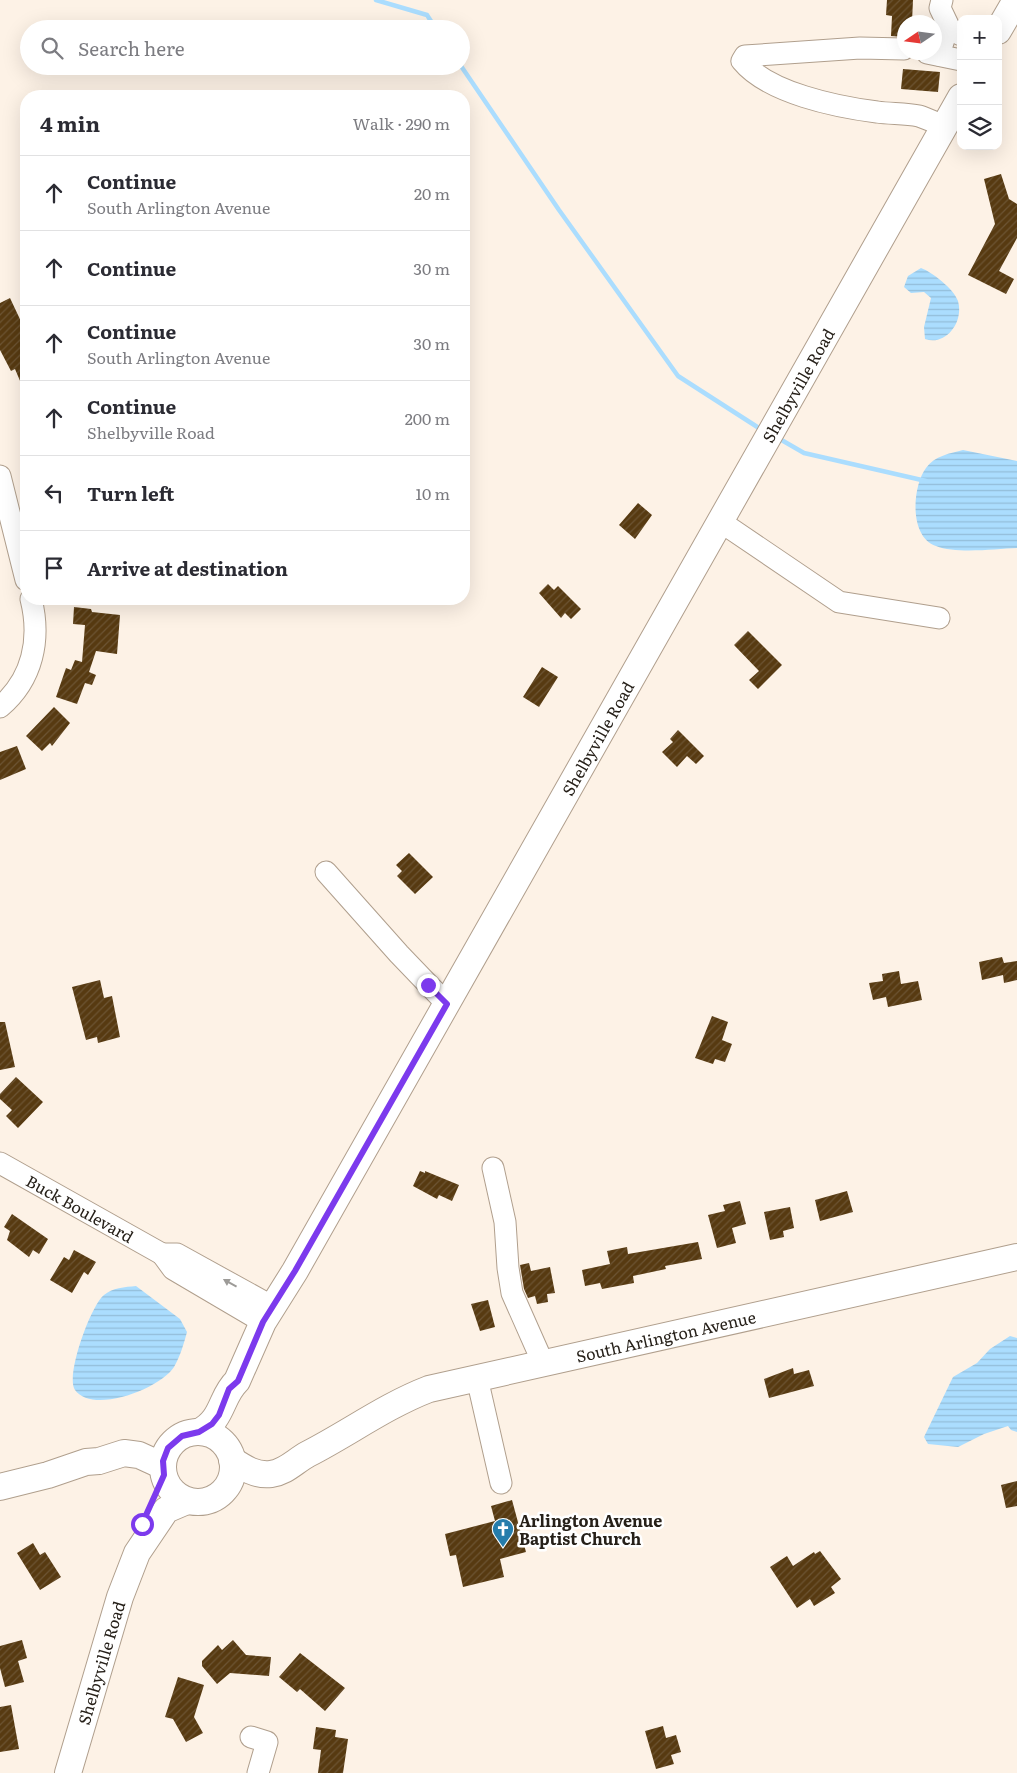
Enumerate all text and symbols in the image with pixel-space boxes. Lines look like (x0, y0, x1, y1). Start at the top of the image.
north arrow (897, 15, 942, 60)
map controls (957, 15, 1002, 150)
button: + (957, 15, 1002, 60)
search box (20, 20, 470, 75)
icon: search (38, 34, 66, 62)
text: Search here (78, 34, 185, 62)
button: − (957, 60, 1002, 105)
button: layers (957, 105, 1002, 150)
text: 4 min (40, 107, 100, 138)
text: Walk · 290 m (353, 111, 450, 135)
text: Continue (87, 167, 176, 195)
icon: ahead (40, 179, 68, 207)
text: 20 m (414, 181, 450, 205)
text: South Arlington Avenue (87, 195, 270, 219)
icon: ahead (40, 254, 68, 282)
text: Continue (87, 254, 176, 282)
text: 30 m (413, 256, 450, 280)
text: Continue (87, 317, 176, 345)
street label: Shelbyville Road (756, 323, 840, 447)
icon: ahead (40, 329, 68, 357)
text: 30 m (413, 331, 450, 355)
text: South Arlington Avenue (87, 345, 270, 369)
text: Continue (87, 392, 176, 420)
icon: ahead (40, 404, 68, 432)
text: 200 m (405, 406, 450, 430)
text: Shelbyville Road (87, 420, 215, 444)
icon: left (40, 479, 68, 507)
text: Turn left (87, 479, 174, 507)
text: 10 m (416, 481, 450, 505)
icon: arrive (40, 554, 68, 582)
text: Arrive at destination (87, 554, 288, 582)
street label: Shelbyville Road (555, 676, 639, 800)
route end (417, 974, 440, 997)
street label: Buck Boulevard (22, 1168, 138, 1248)
one-way arrow (223, 1279, 237, 1287)
street label: South Arlington Avenue (574, 1304, 758, 1368)
place label: Arlington Avenue Baptist Church (519, 1508, 662, 1550)
route start (131, 1513, 154, 1536)
church icon: Arlington Avenue Baptist Church (491, 1517, 515, 1548)
street label: Shelbyville Road (71, 1598, 130, 1727)

